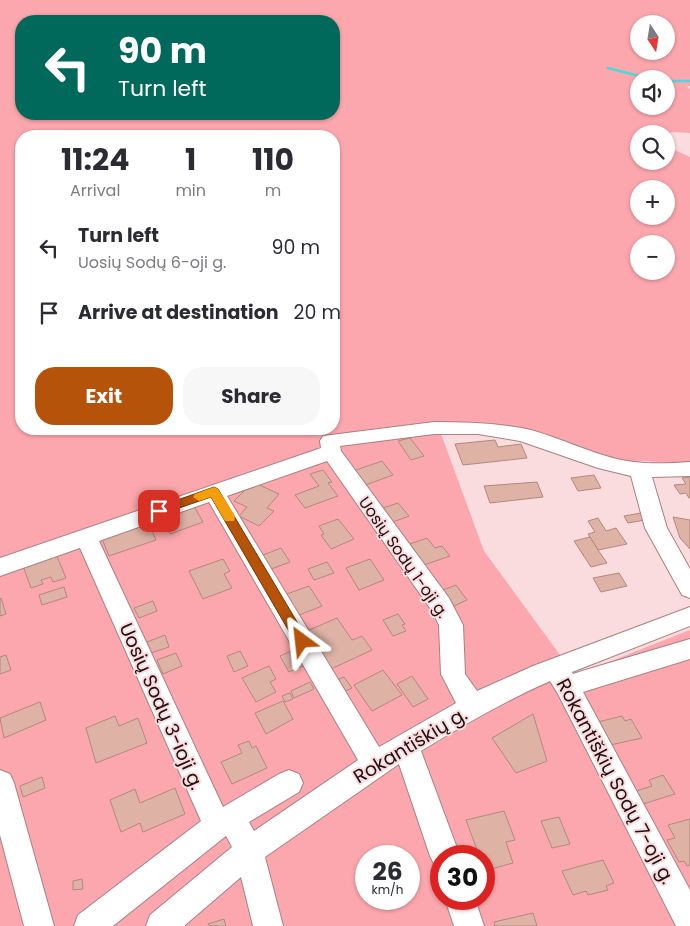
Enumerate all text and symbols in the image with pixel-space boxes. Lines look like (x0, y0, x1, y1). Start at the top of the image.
north arrow (630, 15, 675, 60)
map controls (630, 15, 675, 280)
text: 90 m (118, 26, 207, 75)
icon: left (35, 35, 100, 100)
button: sound (630, 70, 675, 115)
text: Turn left (118, 73, 206, 104)
button: search (630, 125, 675, 170)
text: 11:24 (61, 138, 129, 181)
text: 1 (185, 138, 196, 181)
text: 110 (252, 138, 294, 181)
text: Arrival (70, 179, 120, 202)
text: min (175, 179, 206, 202)
text: m (265, 179, 281, 202)
button: + (630, 180, 675, 225)
text: Turn left (78, 222, 159, 249)
icon: left (35, 234, 63, 262)
text: 90 m (271, 234, 320, 261)
button: − (630, 235, 675, 280)
text: Uosių Sodų 6-oji g. (78, 251, 226, 274)
icon: arrive (35, 299, 63, 327)
text: Arrive at destination (78, 299, 279, 326)
text: 20 m (294, 299, 341, 326)
button: Exit (35, 367, 173, 425)
button: Share (183, 367, 320, 425)
pin (138, 490, 180, 532)
street label: Uosių Sodų 1-oji g. (353, 492, 454, 623)
icon: arrive (145, 497, 173, 525)
position arrow (275, 614, 327, 666)
street label: Uosių Sodų 3-ioji g. (113, 618, 210, 794)
street label: Rokantiškių Sodų 7-oji g. (550, 674, 681, 889)
street label: Rokantiškių g. (348, 701, 472, 790)
speed limit sign: 30 (430, 845, 495, 910)
text: 26 (372, 854, 403, 889)
text: km/h (372, 881, 403, 898)

